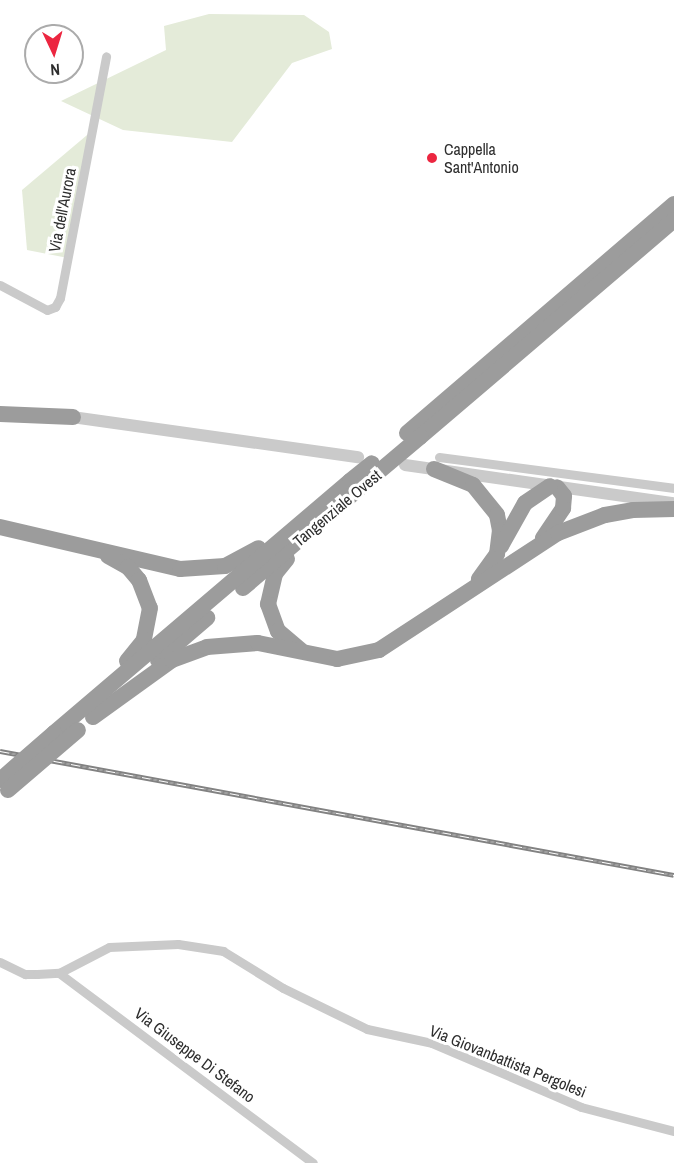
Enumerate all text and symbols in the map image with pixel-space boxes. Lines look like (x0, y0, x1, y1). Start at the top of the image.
north arrow (24, 24, 84, 84)
text: N (50, 59, 61, 81)
place label: Cappella Sant'Antonio (444, 139, 519, 177)
marker: Cappella Sant'Antonio (425, 151, 439, 165)
street label: Via dell'Aurora (44, 166, 80, 254)
street label: Tangenziale Ovest (289, 466, 385, 550)
street label: Via Giuseppe Di Stefano (131, 1004, 259, 1106)
street label: Via Giovanbattista Pergolesi (427, 1021, 589, 1101)

